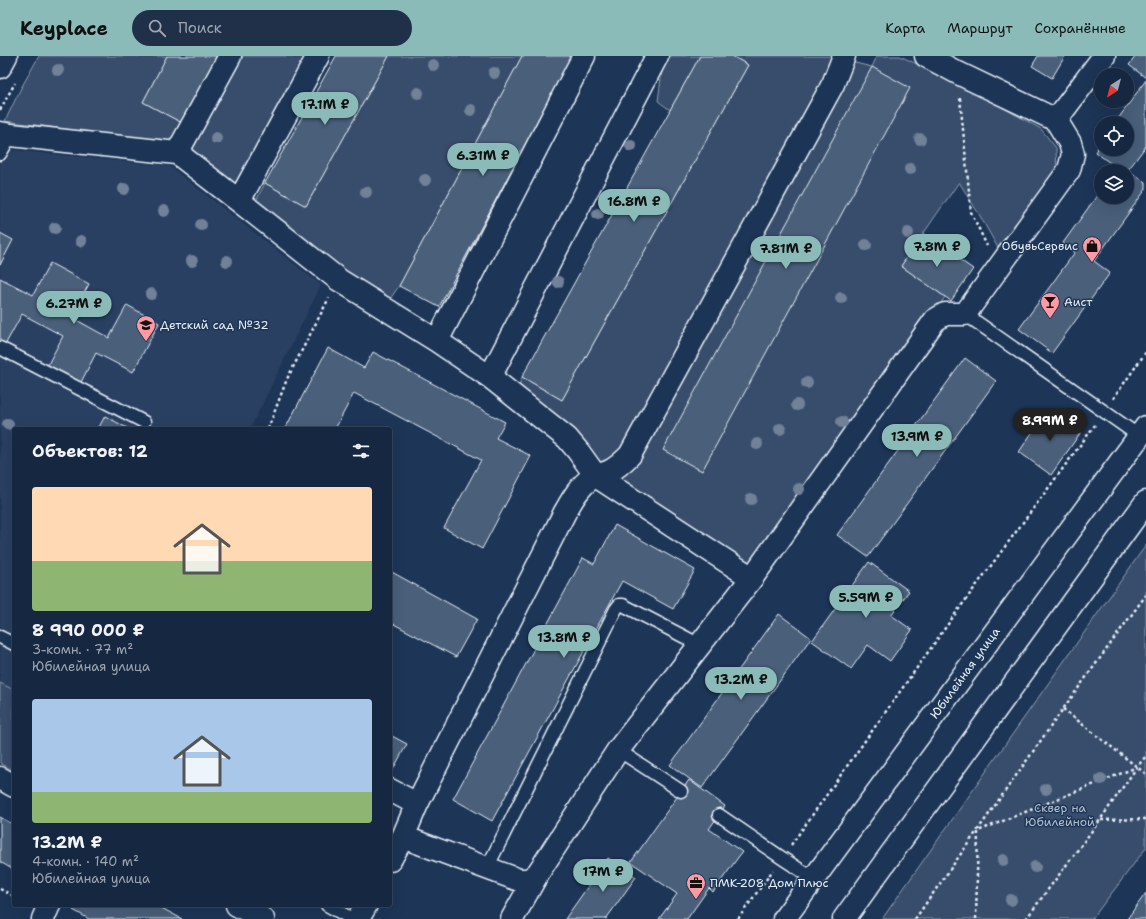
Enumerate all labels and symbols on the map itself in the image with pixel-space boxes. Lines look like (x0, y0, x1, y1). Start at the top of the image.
north arrow (1094, 68, 1134, 108)
pin: 17.1M ₽ (288, 92, 362, 126)
pin: 6.31M ₽ (446, 143, 520, 177)
pin: 16.8M ₽ (597, 189, 671, 223)
pin: 7.8M ₽ (904, 234, 970, 268)
shop icon: ОбувьСервис (1081, 235, 1103, 263)
pin: 7.81M ₽ (749, 236, 823, 270)
place label: ОбувьСервис (1002, 238, 1078, 254)
pin: 6.27M ₽ (37, 291, 111, 325)
bar icon: Аист (1039, 291, 1061, 319)
place label: Аист (1064, 294, 1093, 310)
school or university icon: Детский сад №32 (135, 314, 157, 342)
place label: Детский сад №32 (160, 317, 269, 333)
pin: 8.99M ₽ (1013, 408, 1087, 442)
pin: 13.9M ₽ (880, 424, 954, 458)
pin: 5.59M ₽ (829, 585, 903, 619)
street label: Юбилейная улица (926, 624, 1004, 722)
pin: 13.8M ₽ (527, 625, 601, 659)
pin: 13.2M ₽ (704, 667, 778, 701)
park label: Сквер на Юбилейной (1025, 800, 1095, 830)
pin: 17M ₽ (575, 859, 631, 893)
office icon: ПМК-208 Дом Плюс (685, 872, 707, 900)
place label: ПМК-208 Дом Плюс (710, 875, 829, 891)

